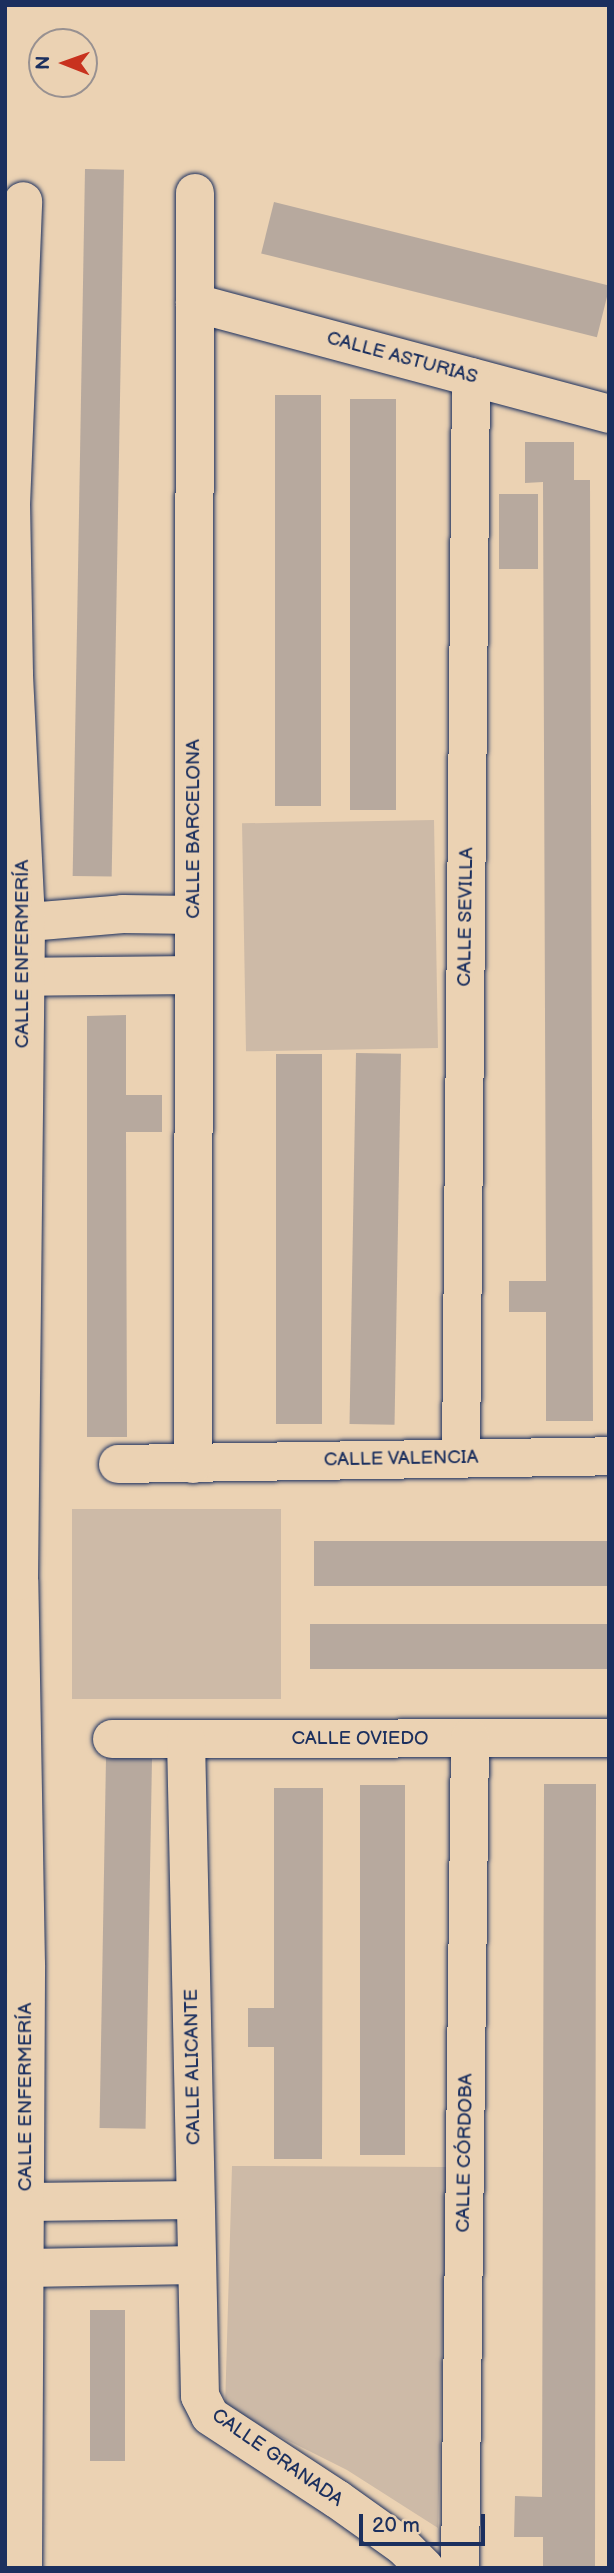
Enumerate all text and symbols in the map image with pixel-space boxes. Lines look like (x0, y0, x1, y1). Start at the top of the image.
north arrow (28, 28, 98, 98)
text: N (32, 55, 55, 70)
street label: CALLE ASTURIAS (324, 327, 480, 389)
street label: CALLE BARCELONA (183, 739, 205, 919)
street label: CALLE SEVILLA (453, 847, 479, 987)
street label: CALLE ENFERMERÍA (12, 860, 34, 1048)
street label: CALLE VALENCIA (323, 1446, 479, 1472)
street label: CALLE OVIEDO (291, 1728, 429, 1750)
street label: CALLE ALICANTE (180, 1989, 206, 2145)
street label: CALLE ENFERMERÍA (15, 2003, 37, 2191)
street label: CALLE CÓRDOBA (452, 2073, 478, 2233)
street label: CALLE GRANADA (207, 2404, 347, 2512)
scale bar (362, 2500, 488, 2544)
text: 20 m (372, 2513, 420, 2538)

